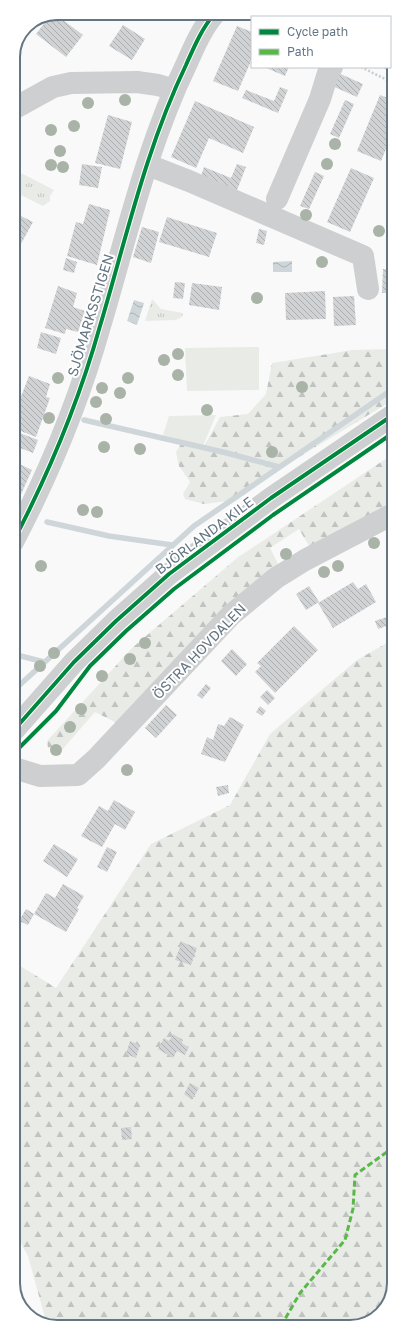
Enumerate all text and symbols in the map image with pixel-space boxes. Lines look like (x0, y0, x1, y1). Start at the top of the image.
legend (251, 16, 391, 68)
text: Cycle path (287, 24, 348, 39)
text: Path (287, 44, 314, 59)
street label: SJÖMARKSSTIGEN (63, 252, 117, 378)
street label: BJÖRLANDA KILE (152, 493, 256, 577)
street label: ÖSTRA HOVDALEN (149, 600, 249, 702)

